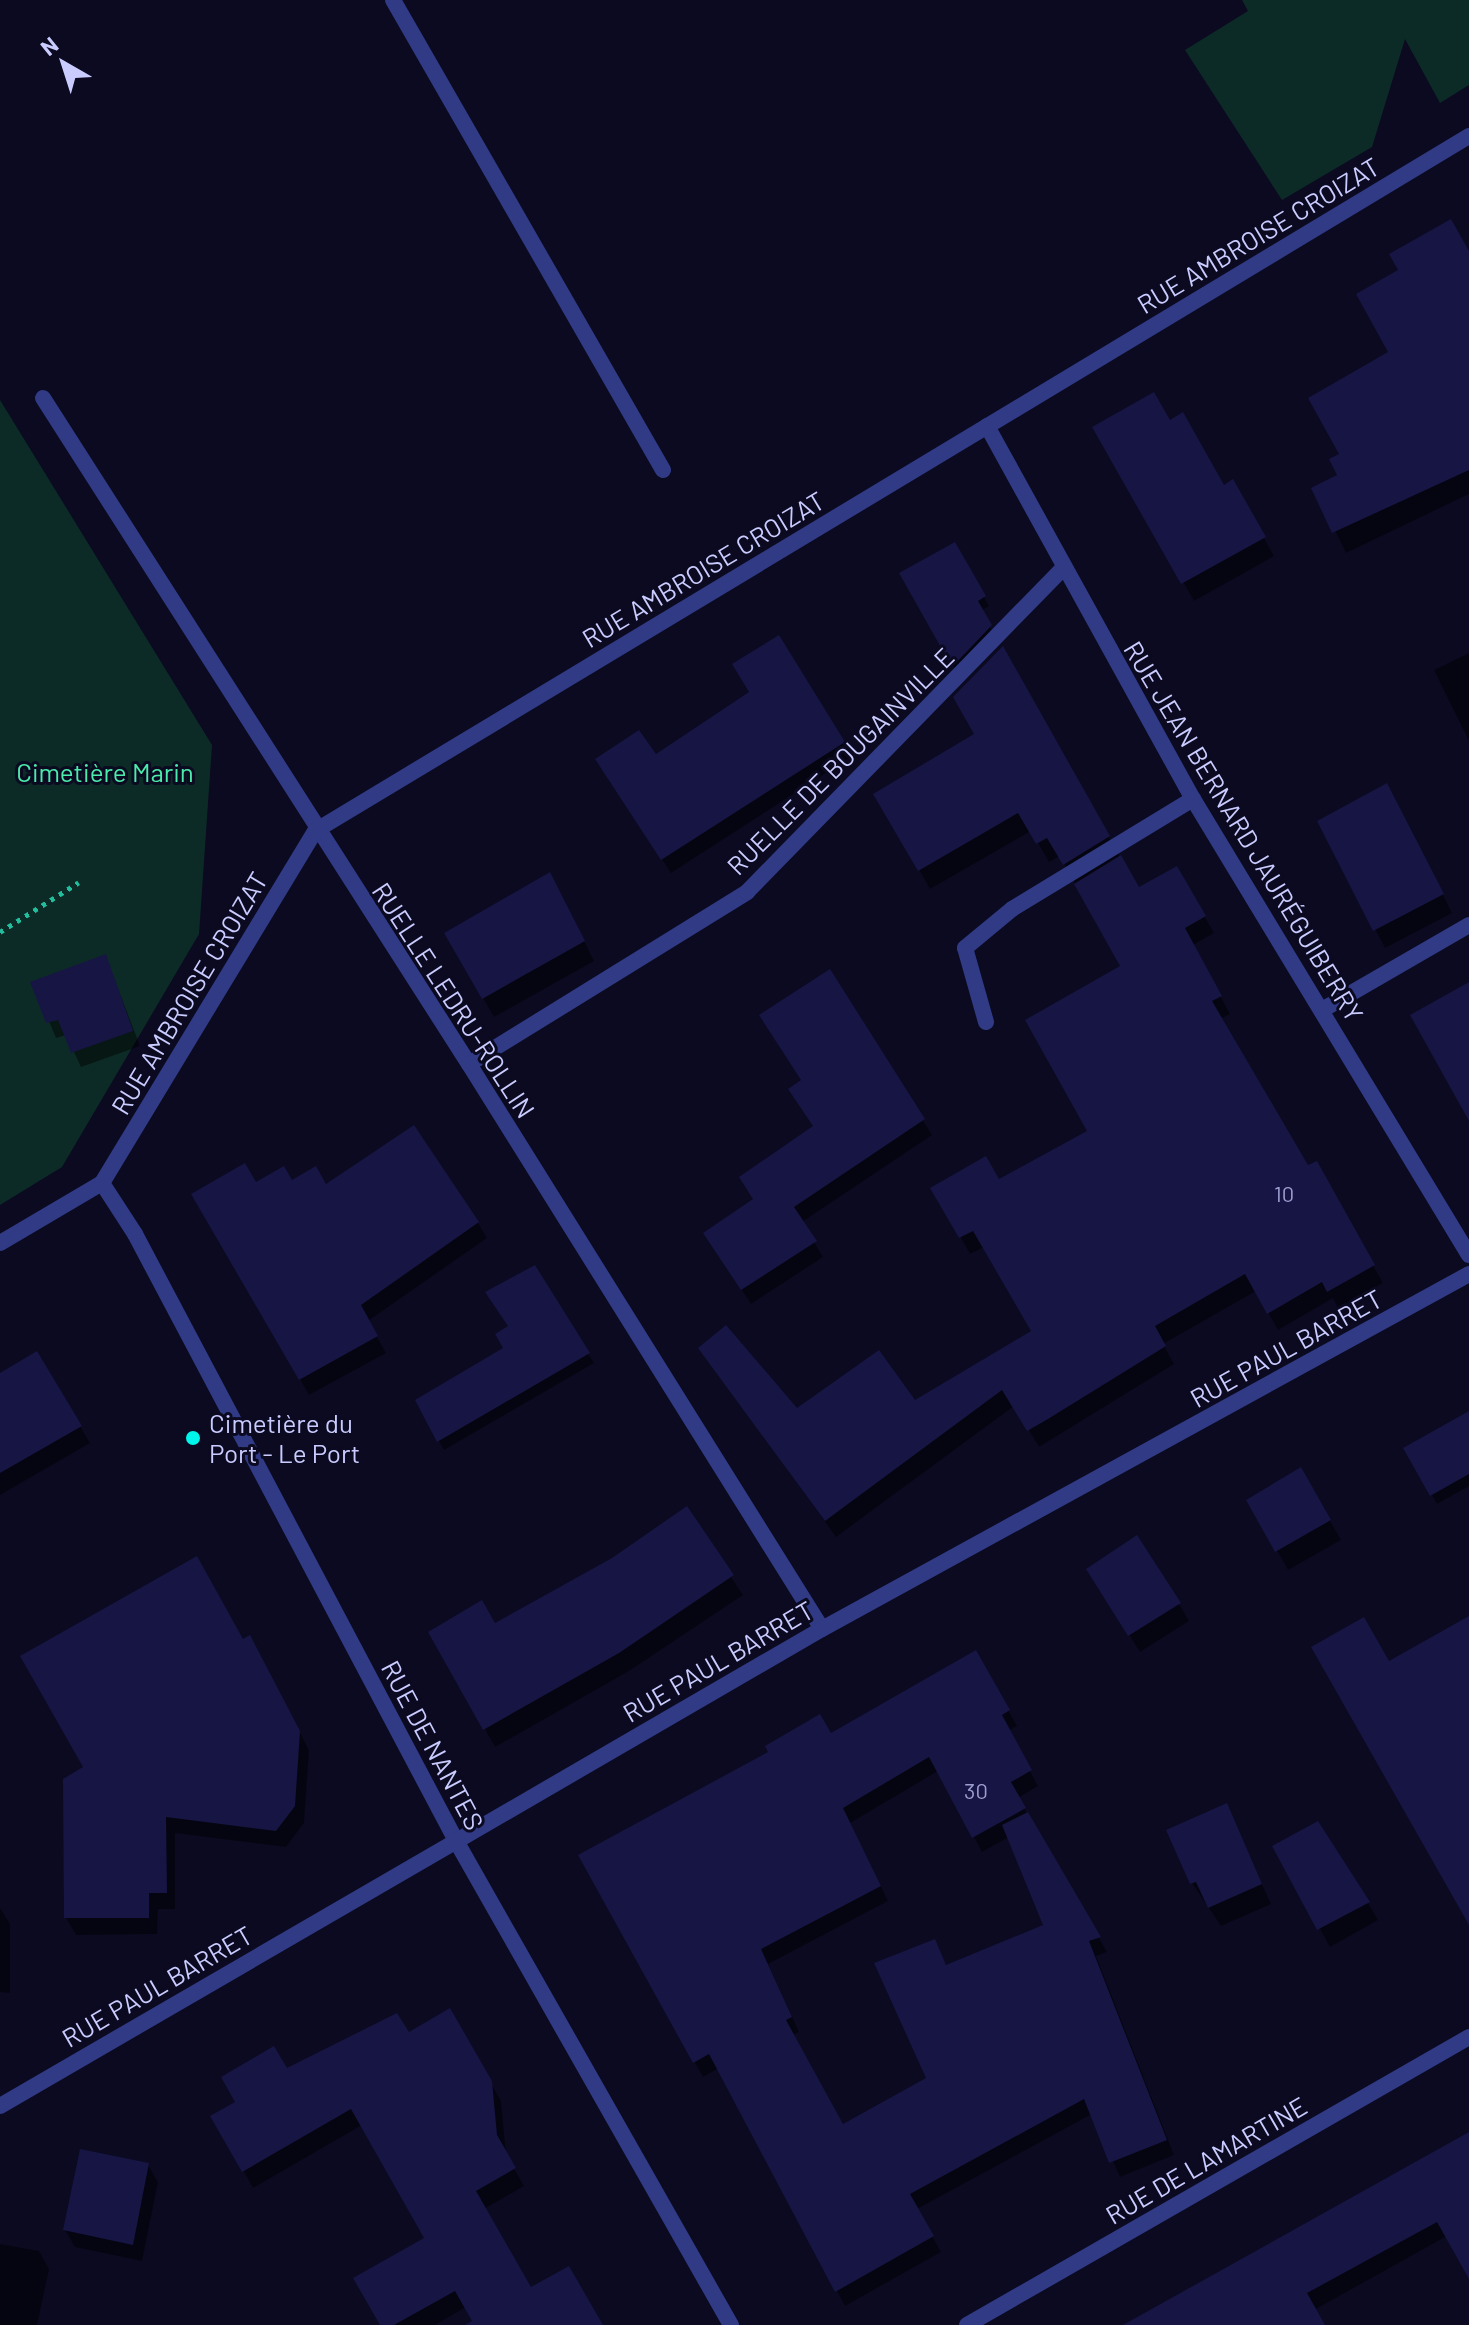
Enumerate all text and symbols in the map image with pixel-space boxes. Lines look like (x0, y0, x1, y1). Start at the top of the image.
north arrow (24, 24, 104, 104)
text: N (35, 31, 63, 60)
street label: RUE AMBROISE CROIZAT (1131, 150, 1385, 320)
street label: RUE AMBROISE CROIZAT (576, 484, 830, 654)
street label: RUE JEAN BERNARD JAURÉGUIBERRY (1118, 635, 1370, 1027)
street label: RUELLE DE BOUGAINVILLE (720, 641, 960, 881)
park label: Cimetière Marin (16, 756, 194, 788)
street label: RUE AMBROISE CROIZAT (104, 866, 274, 1120)
street label: RUELLE LEDRU-ROLLIN (366, 876, 542, 1124)
house number: 10 (1274, 1181, 1294, 1207)
street label: RUE PAUL BARRET (1185, 1282, 1387, 1414)
place label: Cimetière du Port - Le Port (209, 1407, 360, 1468)
marker: Cimetière du Port - Le Port (184, 1429, 202, 1447)
street label: RUE PAUL BARRET (617, 1594, 819, 1728)
street label: RUE DE NANTES (375, 1655, 491, 1835)
house number: 30 (964, 1778, 988, 1804)
street label: RUE PAUL BARRET (56, 1919, 258, 2053)
street label: RUE DE LAMARTINE (1100, 2090, 1312, 2230)

